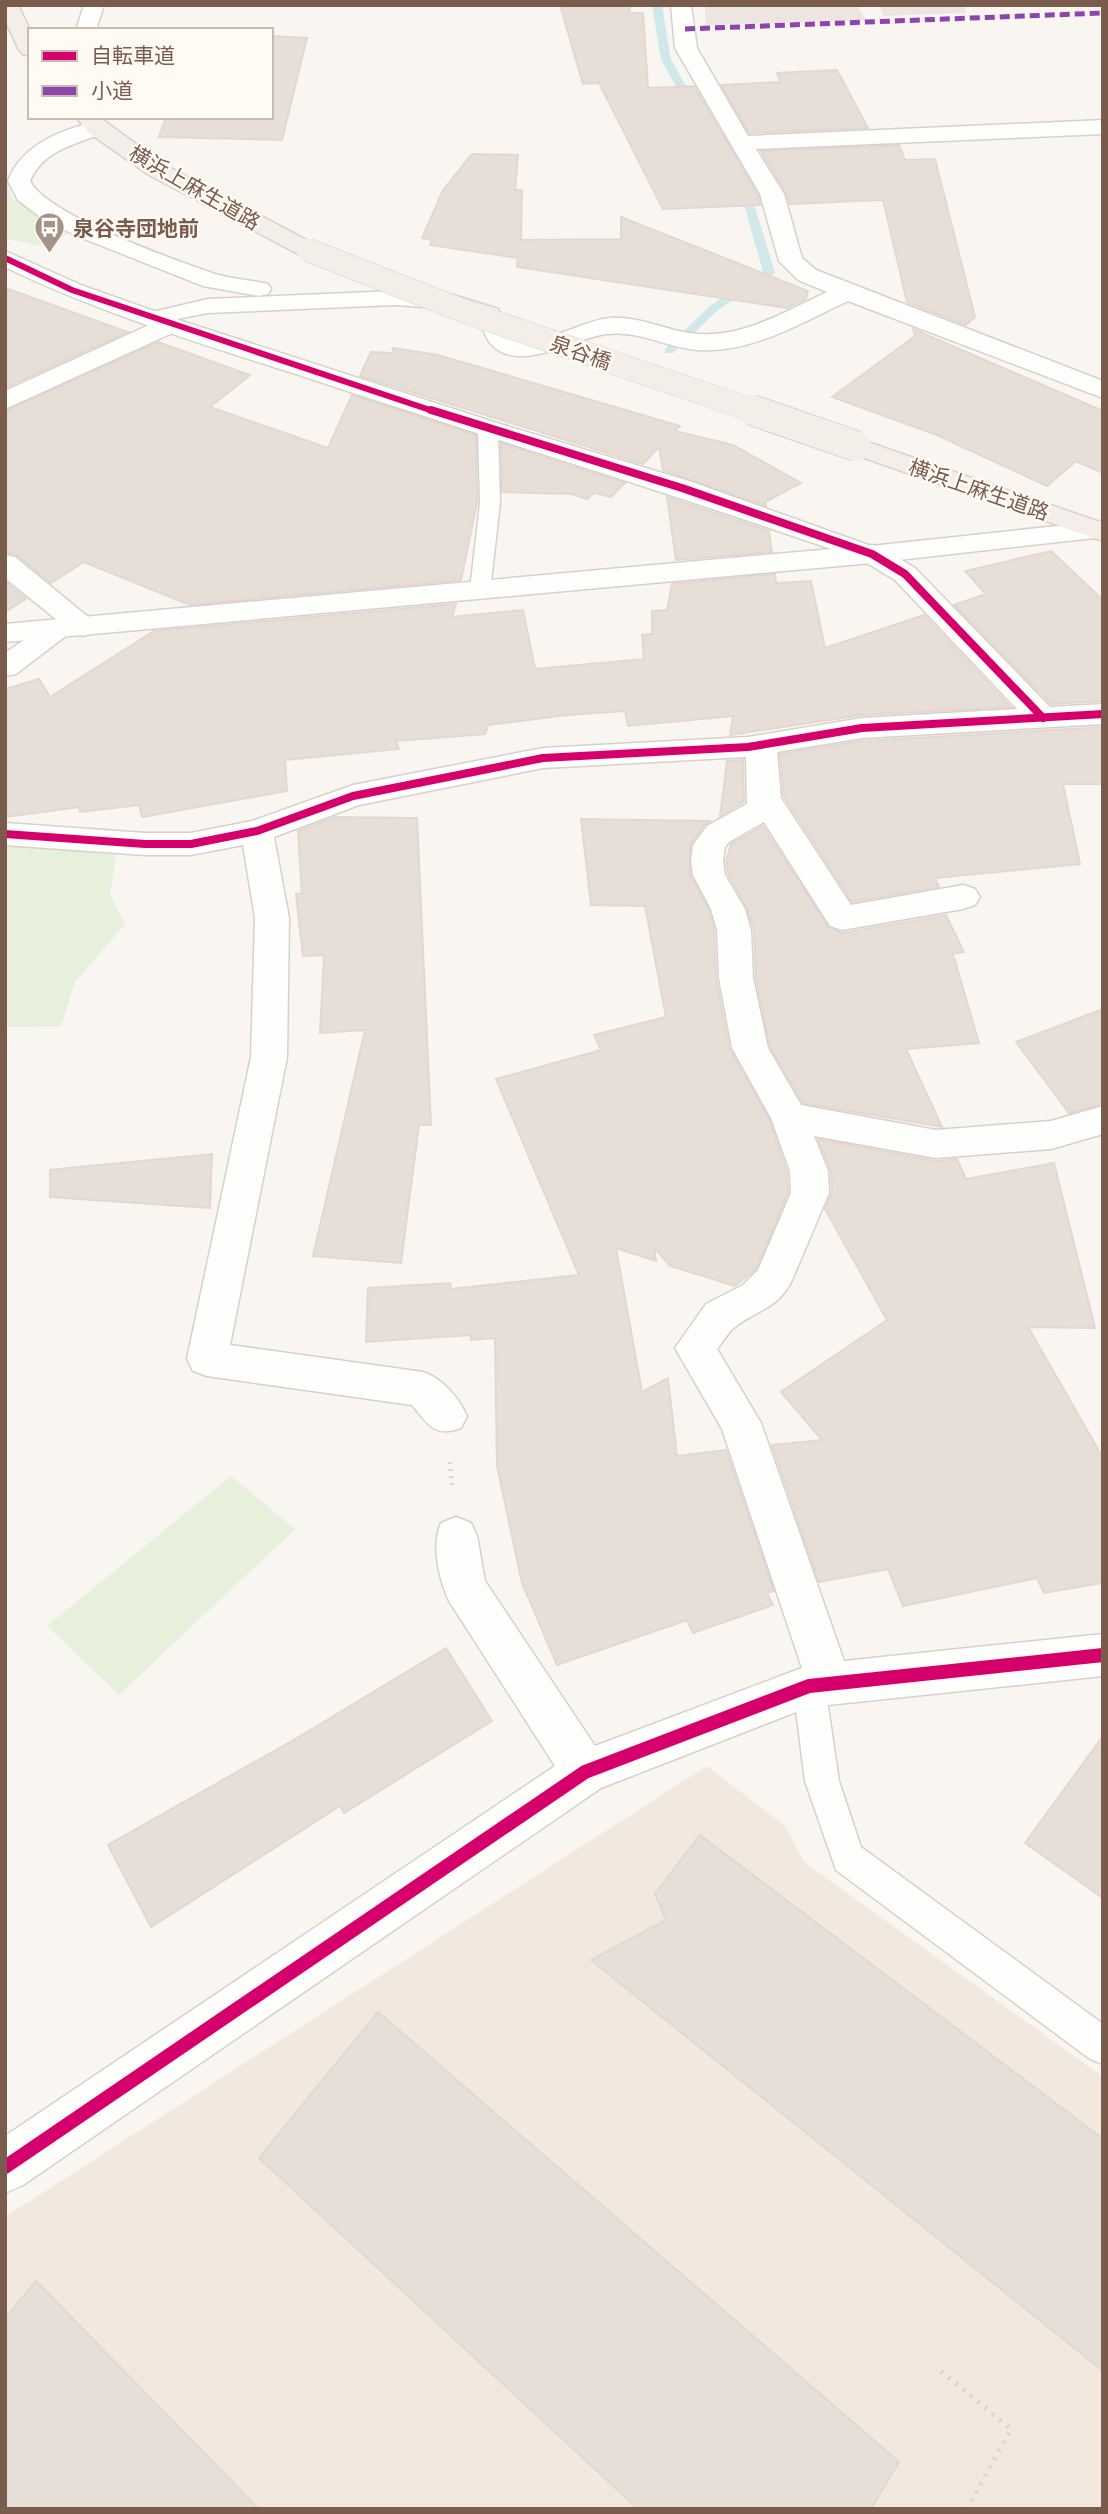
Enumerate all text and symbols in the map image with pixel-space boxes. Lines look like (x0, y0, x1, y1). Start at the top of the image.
legend (28, 28, 273, 119)
text: 自転車道 (91, 41, 175, 69)
text: 小道 (91, 76, 133, 104)
street label: 横浜上麻生道路 (124, 138, 266, 236)
bus stop icon: 泉谷寺団地前 (33, 211, 67, 255)
place label: 泉谷寺団地前 (73, 214, 199, 242)
street label: 泉谷橋 (547, 329, 615, 375)
street label: 横浜上麻生道路 (905, 452, 1053, 526)

